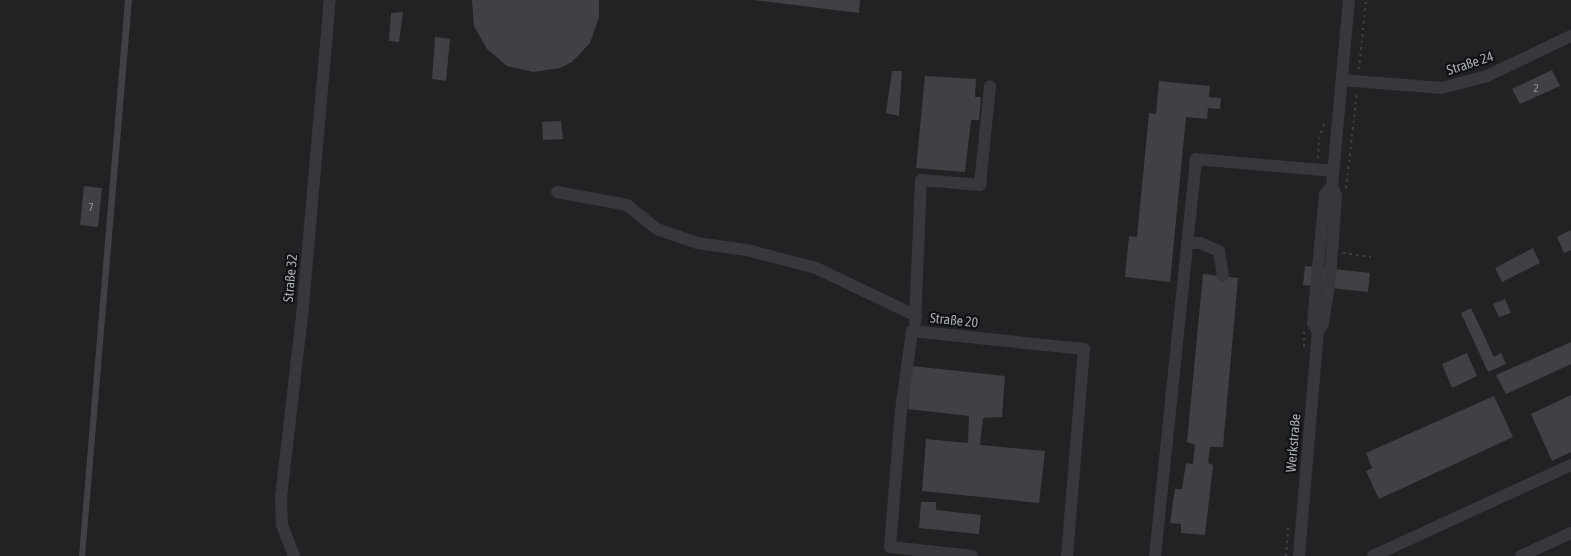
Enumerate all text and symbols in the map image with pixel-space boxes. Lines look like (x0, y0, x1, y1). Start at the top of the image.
street label: Straße 24 (1444, 48, 1496, 78)
house number: 2 (1533, 81, 1539, 95)
house number: 7 (88, 200, 94, 214)
street label: Straße 32 (280, 253, 300, 303)
street label: Straße 20 (929, 309, 979, 331)
street label: Werkstraße (1282, 413, 1304, 473)

